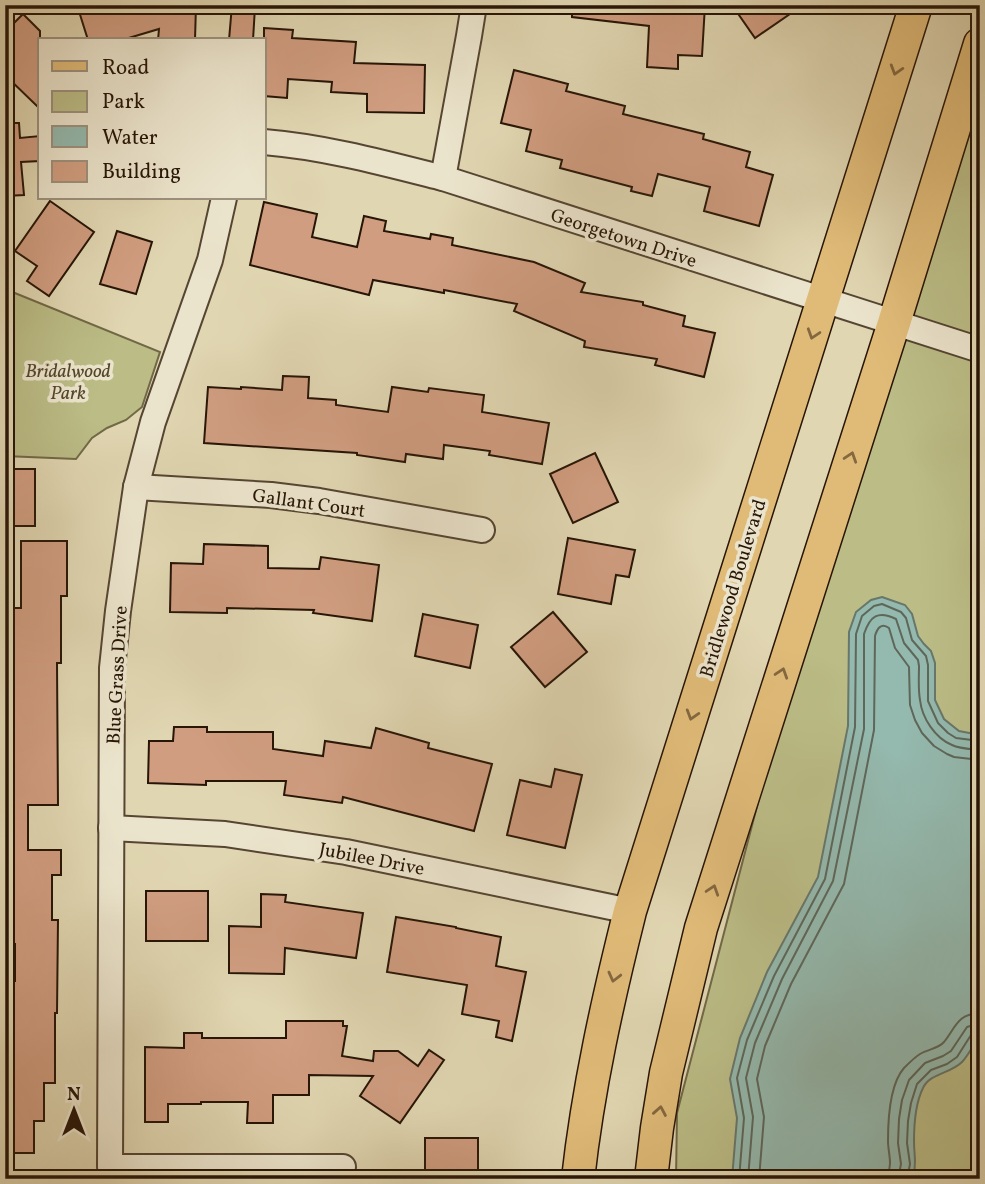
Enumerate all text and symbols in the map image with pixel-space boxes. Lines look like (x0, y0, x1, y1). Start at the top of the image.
legend (38, 38, 266, 200)
text: Road (102, 54, 149, 83)
one-way arrow (889, 64, 904, 76)
text: Park (102, 88, 145, 117)
text: Water (102, 124, 158, 153)
text: Building (102, 158, 181, 187)
street label: Georgetown Drive (547, 203, 700, 275)
one-way arrow (806, 328, 821, 340)
park label: Bridalwood Park (25, 359, 111, 407)
one-way arrow (843, 451, 857, 463)
street label: Gallant Court (251, 483, 367, 525)
street label: Bridlewood Boulevard (694, 496, 773, 681)
street label: Blue Grass Drive (101, 605, 135, 745)
one-way arrow (774, 668, 788, 680)
one-way arrow (686, 708, 701, 720)
street label: Jubilee Drive (317, 837, 427, 883)
one-way arrow (705, 884, 719, 897)
one-way arrow (608, 971, 622, 983)
north arrow (38, 1076, 108, 1146)
text: N (67, 1082, 81, 1108)
one-way arrow (651, 1105, 666, 1117)

